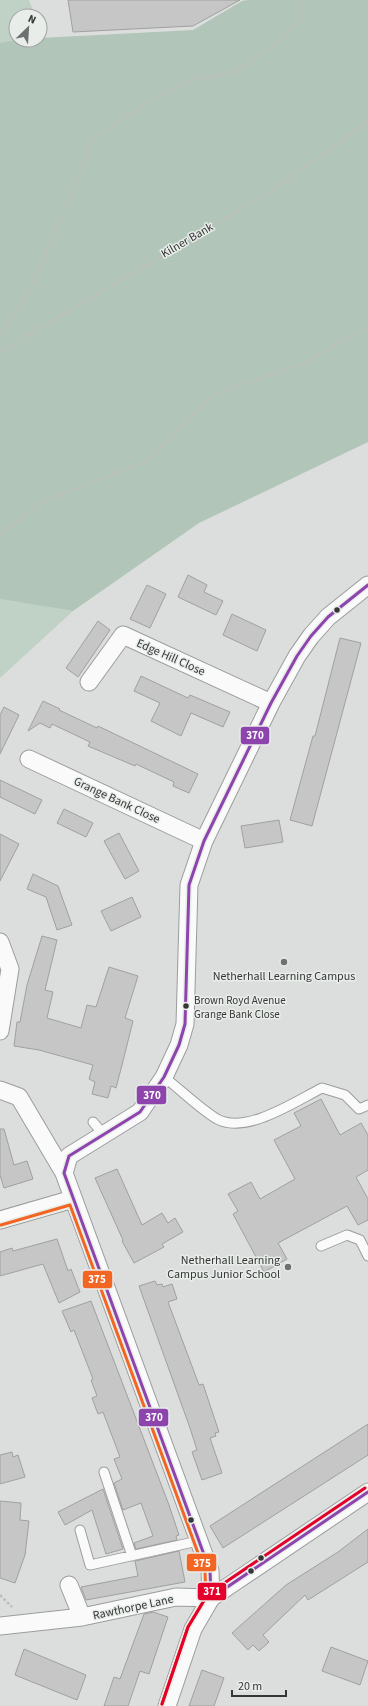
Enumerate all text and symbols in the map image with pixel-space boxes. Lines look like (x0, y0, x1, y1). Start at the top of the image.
north arrow (8, 8, 48, 48)
text: N (26, 11, 39, 28)
street label: Kilner Bank (158, 219, 217, 262)
unlabelled marker (332, 605, 342, 615)
street label: Edge Hill Close (134, 635, 208, 680)
line badge: 370 (240, 726, 270, 745)
text: 370 (246, 728, 264, 743)
street label: Grange Bank Close (71, 773, 163, 828)
marker: Netherhall Learning Campus (279, 957, 289, 967)
place label: Netherhall Learning Campus (213, 968, 355, 985)
place label: Brown Royd Avenue Grange Bank Close (194, 993, 286, 1022)
marker: Brown Royd Avenue Grange Bank Close (181, 1001, 191, 1011)
line badge: 370 (136, 1085, 167, 1105)
text: 370 (143, 1088, 161, 1103)
place label: Netherhall Learning Campus Junior School (167, 1252, 280, 1283)
marker: Netherhall Learning Campus Junior School (283, 1262, 293, 1272)
line badge: 375 (82, 1270, 113, 1289)
text: 375 (88, 1272, 106, 1287)
line badge: 370 (138, 1408, 169, 1427)
text: 370 (145, 1410, 163, 1425)
unlabelled marker (186, 1515, 196, 1525)
line badge: 375 (186, 1553, 217, 1572)
unlabelled marker (256, 1553, 266, 1563)
text: 375 (193, 1556, 211, 1571)
unlabelled marker (246, 1566, 256, 1576)
line badge: 371 (197, 1582, 227, 1601)
text: 371 (203, 1584, 221, 1599)
street label: Rawthorpe Lane (91, 1591, 175, 1624)
scale bar (232, 1672, 286, 1698)
text: 20 m (238, 1678, 262, 1695)

